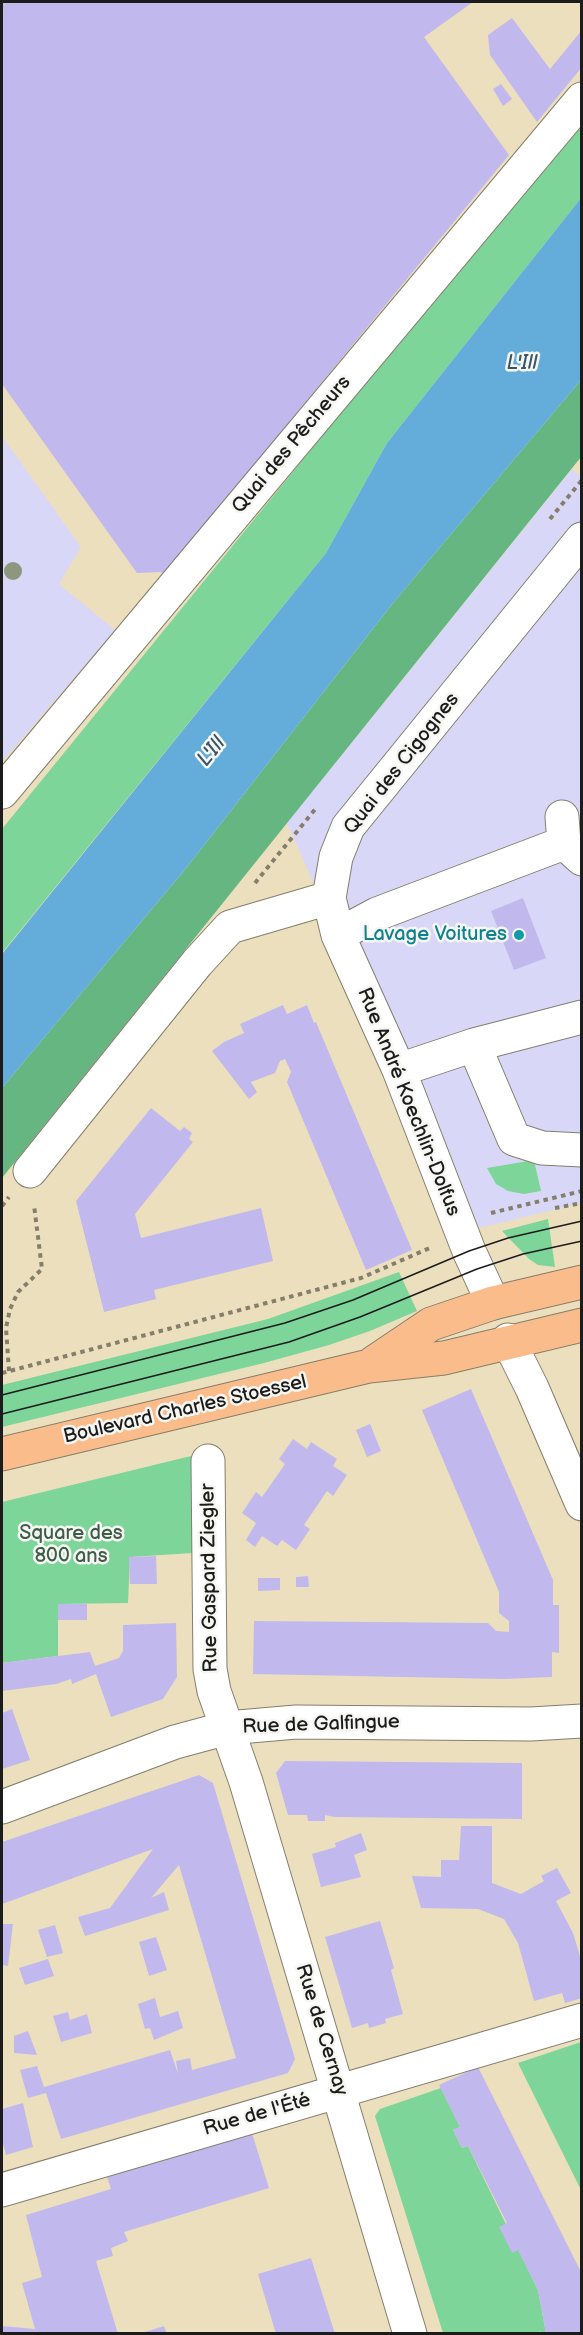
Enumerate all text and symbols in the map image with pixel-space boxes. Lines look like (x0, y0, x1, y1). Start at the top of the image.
water label: L'Ill (507, 351, 537, 377)
street label: Quai des Pêcheurs (227, 371, 357, 519)
street label: Quai des Cigognes (339, 688, 465, 840)
water label: L'Ill (192, 732, 232, 772)
place label: Lavage Voitures (363, 923, 507, 947)
marker: Lavage Voitures (512, 928, 526, 942)
street label: Rue André Koechlin-Dolfus (351, 984, 465, 1220)
street label: Boulevard Charles Stoessel (61, 1370, 309, 1450)
street label: Rue Gaspard Ziegler (196, 1483, 224, 1673)
park label: Square des 800 ans (19, 1522, 123, 1569)
street label: Rue de Galfingue (242, 1710, 400, 1740)
street label: Rue de Cernay (290, 1961, 352, 2099)
street label: Rue de l'Été (201, 2088, 313, 2142)

